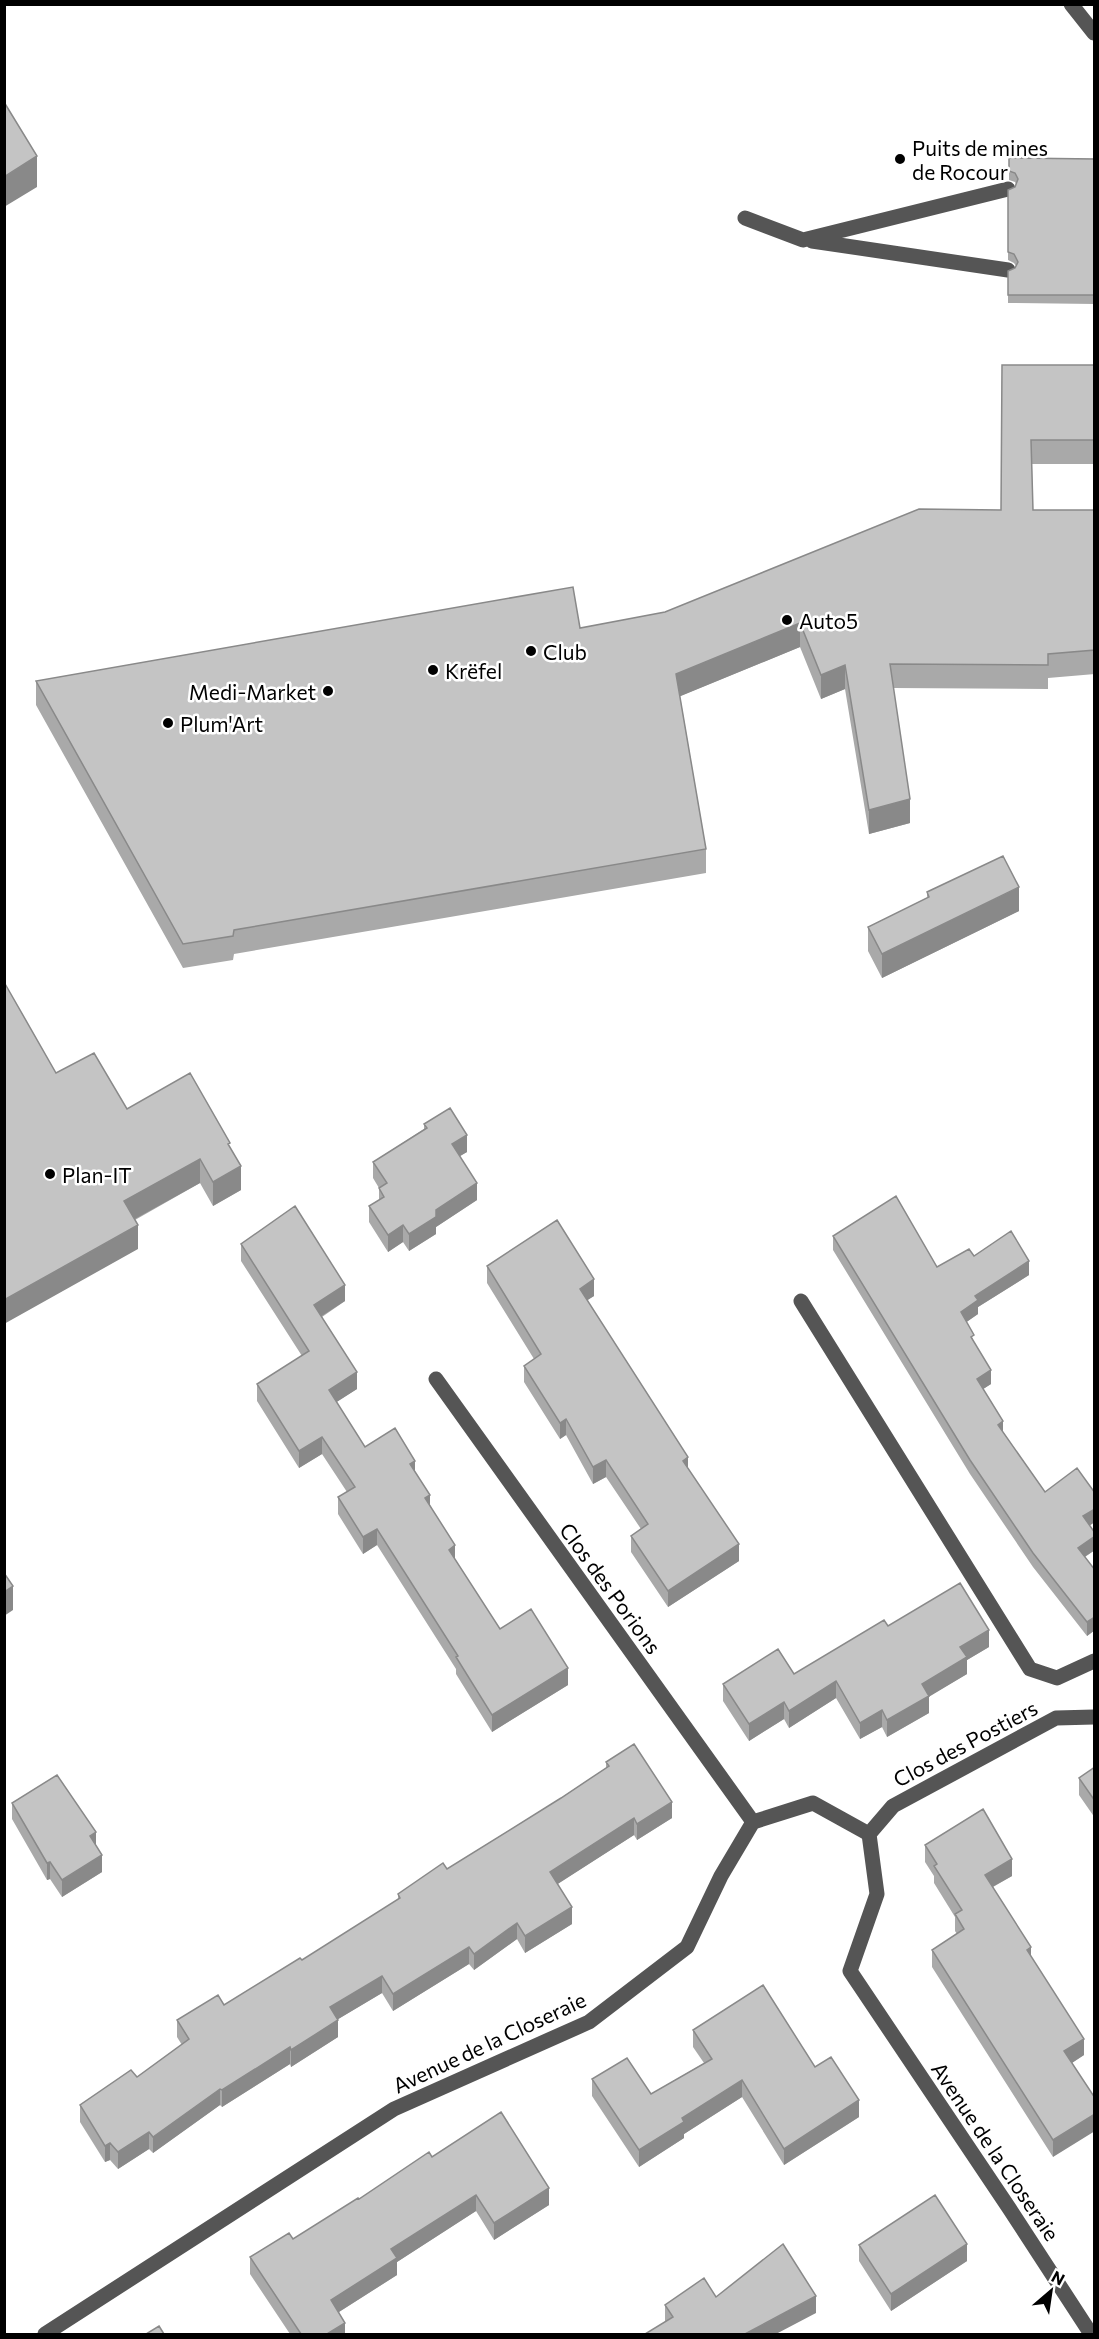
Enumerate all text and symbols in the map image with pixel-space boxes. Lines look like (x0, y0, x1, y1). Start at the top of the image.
place label: Puits de mines de Rocour (912, 135, 1048, 184)
marker: Puits de mines de Rocour (893, 152, 907, 166)
place label: Auto5 (799, 608, 858, 633)
marker: Auto5 (780, 613, 794, 627)
place label: Club (543, 639, 587, 664)
marker: Club (524, 644, 538, 658)
place label: Krëfel (445, 658, 502, 683)
marker: Krëfel (426, 663, 440, 677)
place label: Medi-Market (189, 679, 316, 704)
marker: Medi-Market (321, 684, 335, 698)
place label: Plum'Art (180, 711, 263, 736)
marker: Plum'Art (161, 716, 175, 730)
place label: Plan-IT (62, 1162, 132, 1187)
marker: Plan-IT (43, 1167, 57, 1181)
street label: Clos des Porions (555, 1518, 667, 1658)
street label: Clos des Postiers (889, 1694, 1041, 1792)
street label: Avenue de la Closeraie (389, 1986, 589, 2098)
street label: Avenue de la Closeraie (927, 2057, 1065, 2245)
north arrow (1021, 2261, 1081, 2321)
text: N (1049, 2266, 1068, 2289)

